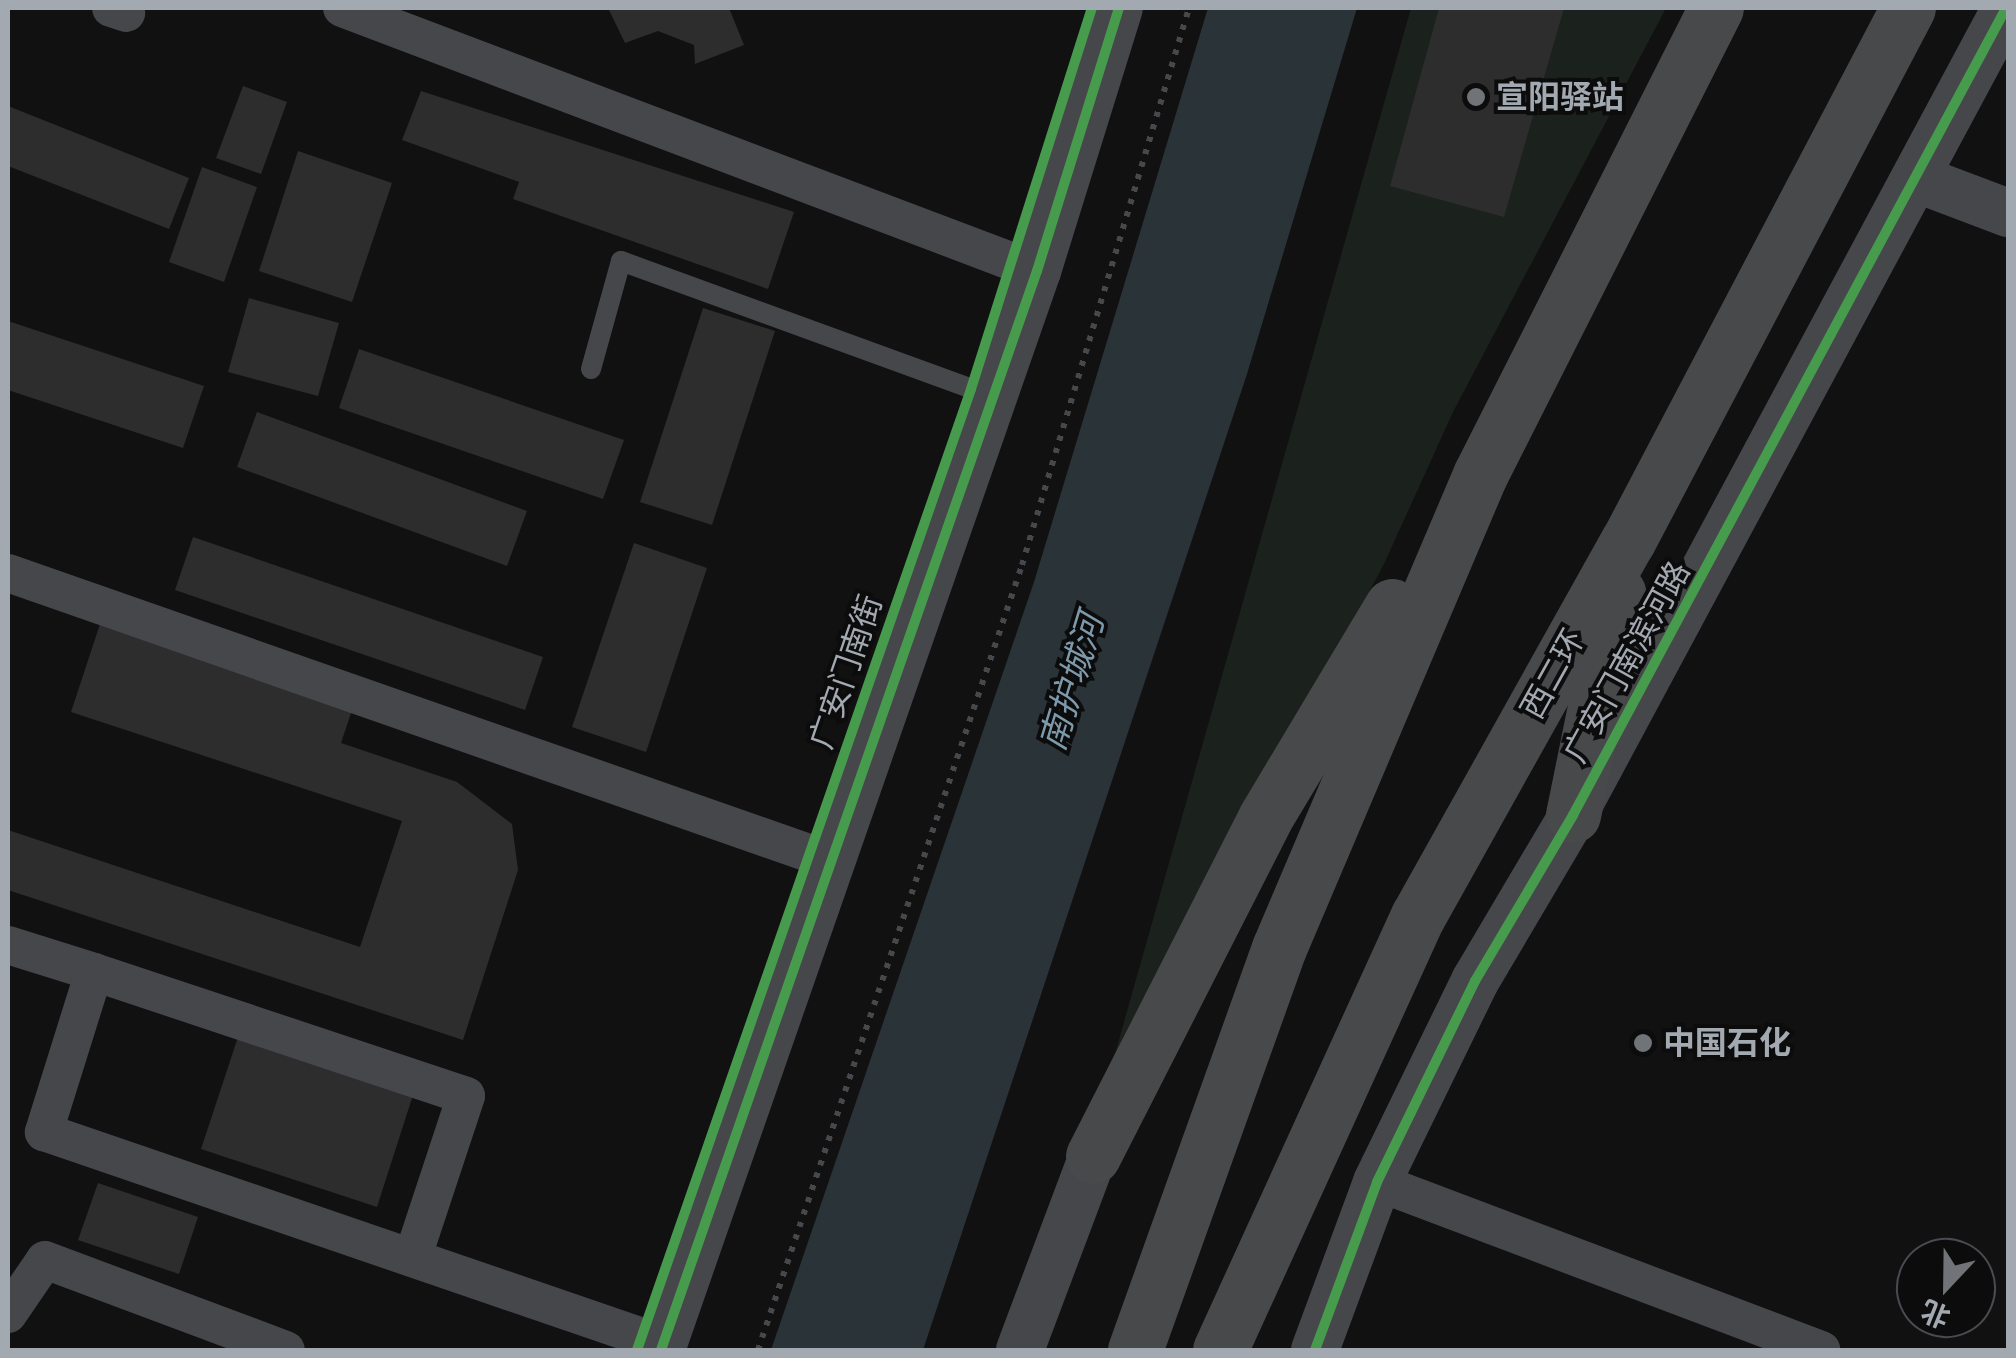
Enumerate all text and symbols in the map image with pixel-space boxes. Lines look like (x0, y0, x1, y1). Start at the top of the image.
place label: 宣阳驿站 (1496, 78, 1624, 116)
marker: 宣阳驿站 (1465, 86, 1487, 108)
street label: 广安门南滨河路 (1556, 555, 1698, 769)
street label: 广安门南街 (802, 590, 890, 754)
water label: 南护城河 (1030, 609, 1112, 755)
street label: 西二环 (1513, 623, 1593, 725)
place label: 中国石化 (1663, 1024, 1791, 1062)
marker: 中国石化 (1632, 1032, 1654, 1054)
north arrow (1896, 1238, 1996, 1338)
text: 北 (1916, 1293, 1955, 1335)

